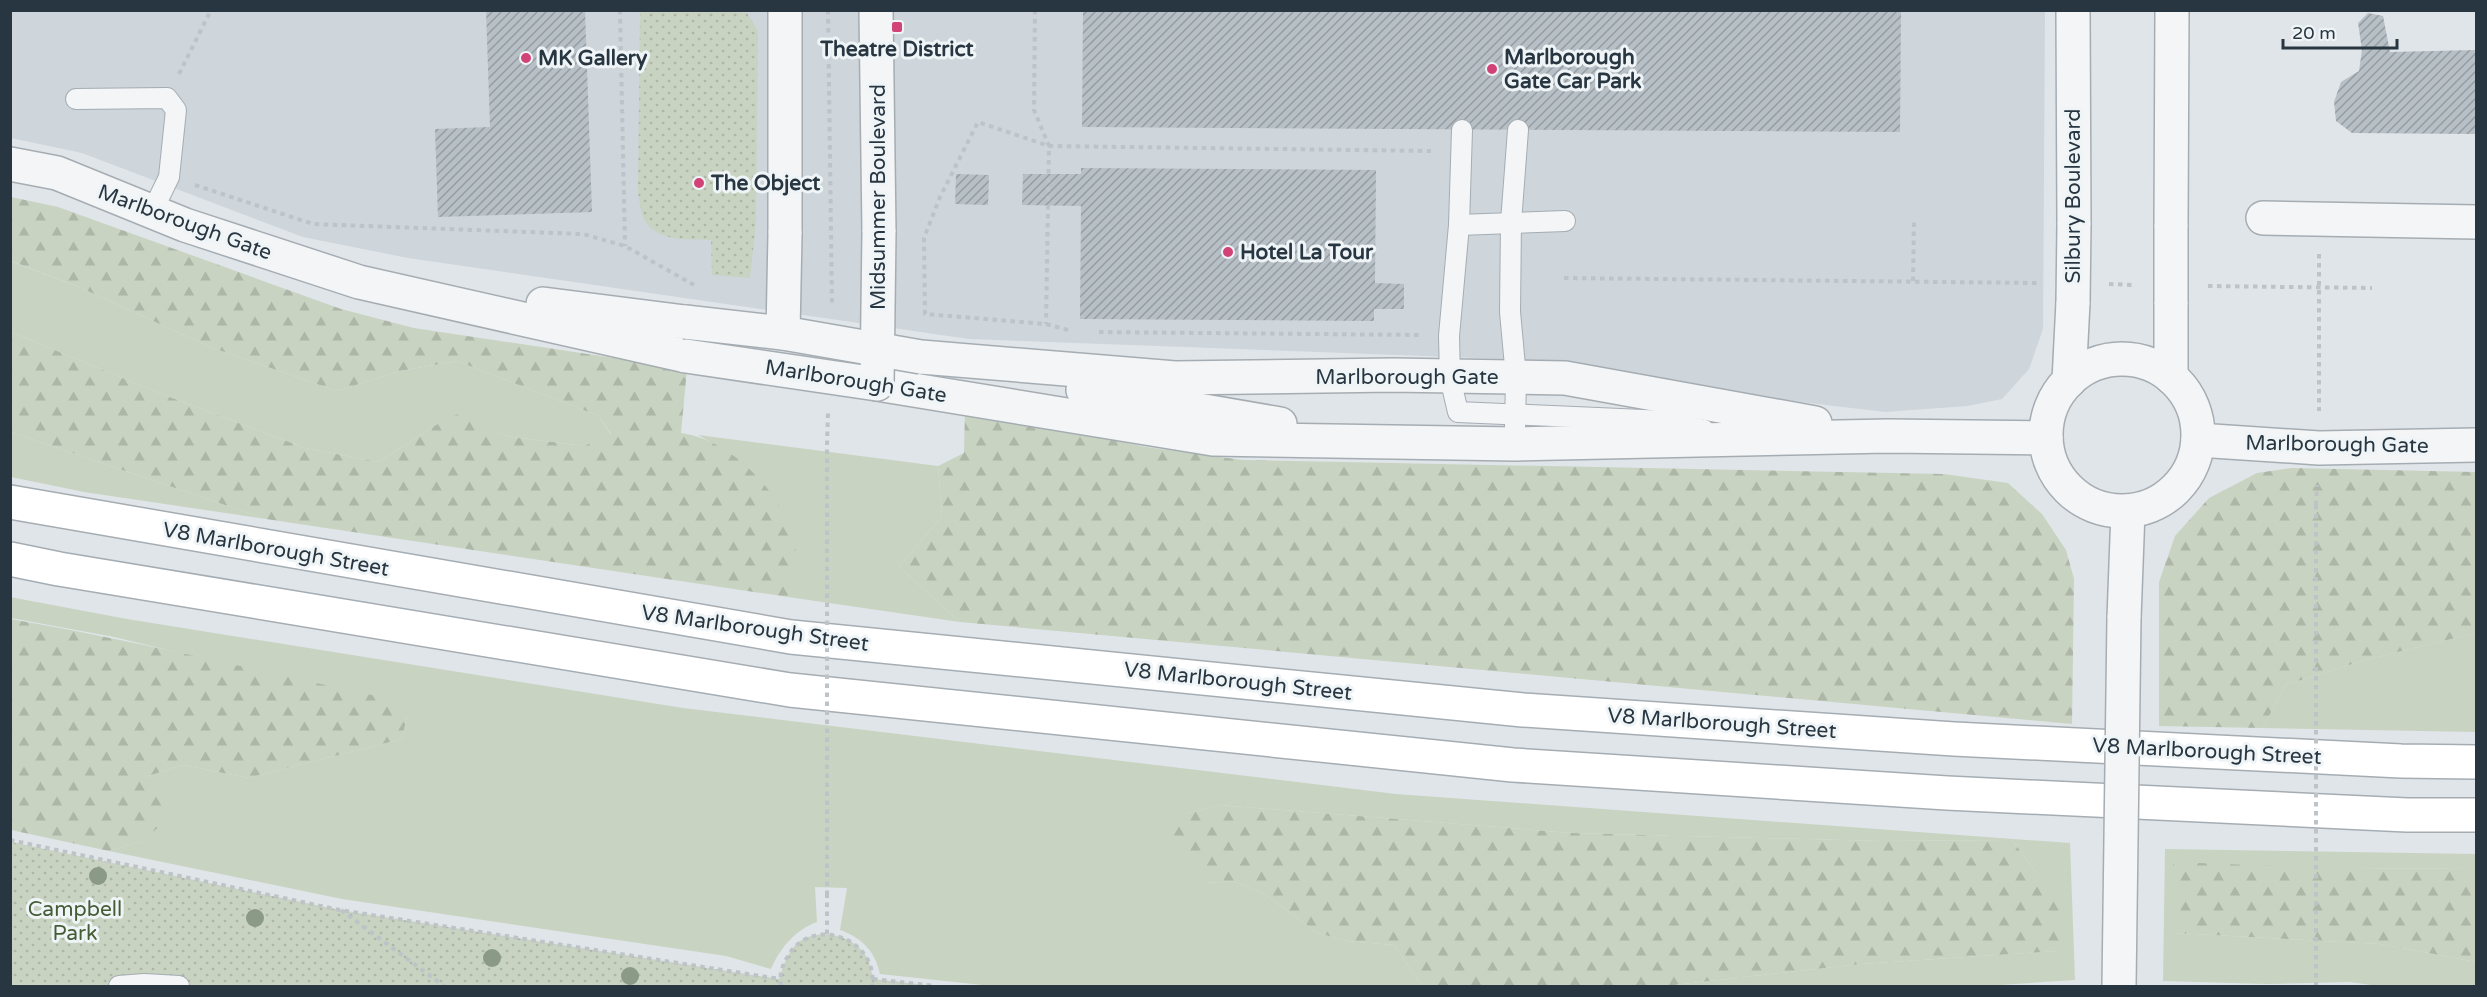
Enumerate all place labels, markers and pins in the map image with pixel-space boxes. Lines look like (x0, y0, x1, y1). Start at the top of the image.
marker: Theatre District (890, 20, 904, 34)
place label: Theatre District (819, 37, 974, 62)
place label: Marlborough Gate Car Park (1504, 45, 1642, 94)
place label: MK Gallery (538, 46, 648, 71)
marker: MK Gallery (519, 51, 533, 65)
marker: Marlborough Gate Car Park (1485, 62, 1499, 76)
place label: The Object (710, 171, 820, 196)
marker: The Object (692, 176, 706, 190)
place label: Hotel La Tour (1240, 240, 1374, 265)
marker: Hotel La Tour (1221, 245, 1235, 259)

